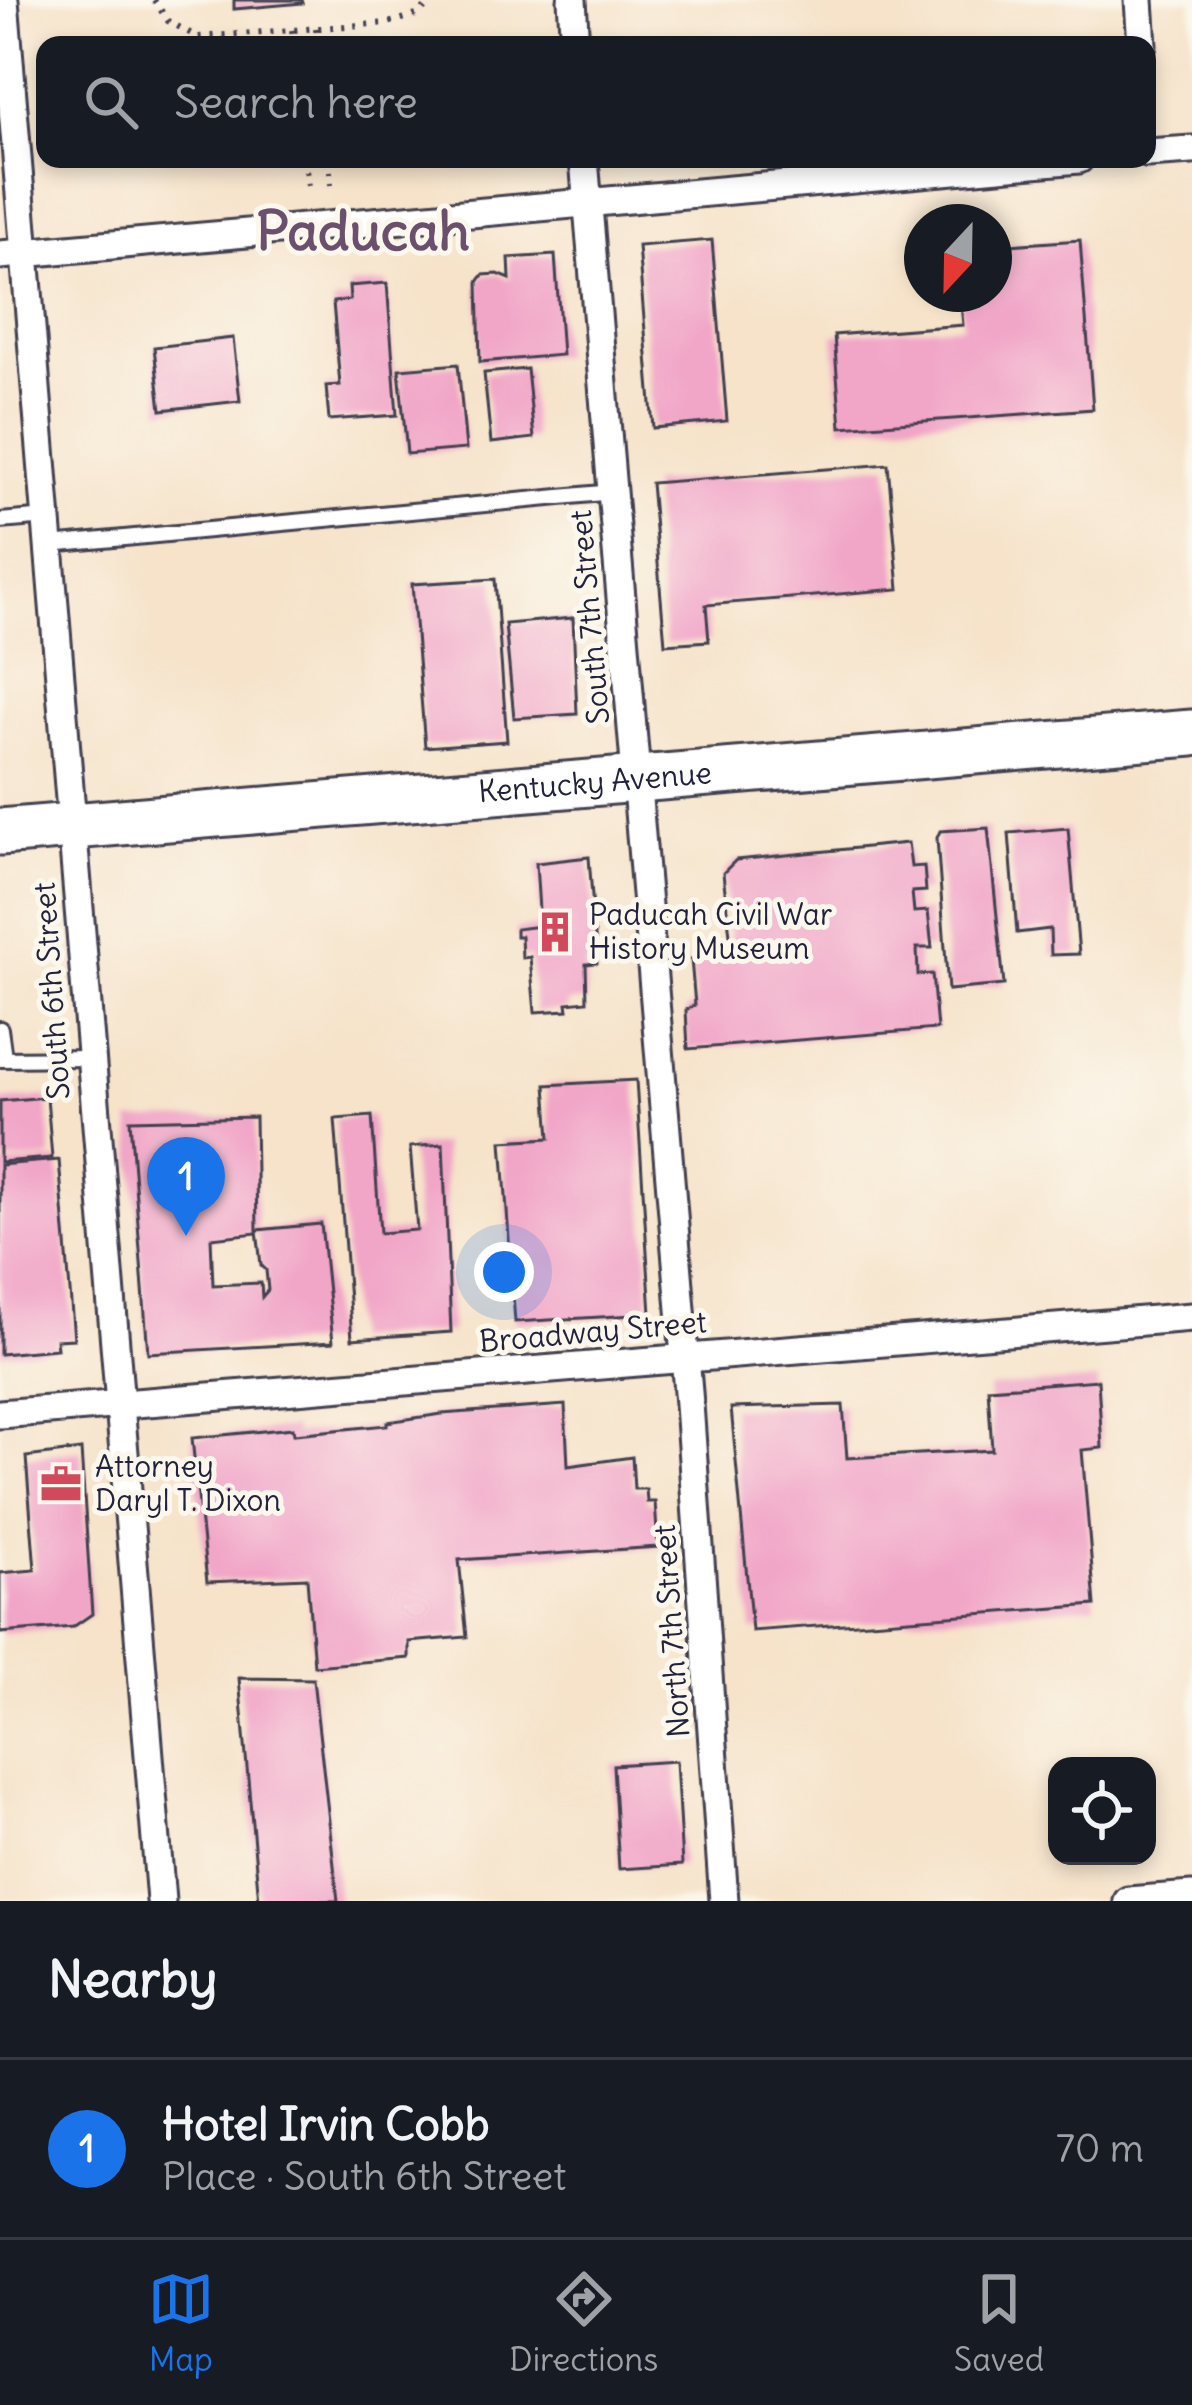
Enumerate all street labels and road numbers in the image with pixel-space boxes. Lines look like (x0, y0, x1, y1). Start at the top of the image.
street label: South 7th Street (561, 508, 617, 726)
street label: Kentucky Avenue (477, 753, 713, 810)
street label: South 6th Street (24, 881, 78, 1101)
street label: Broadway Street (478, 1302, 708, 1360)
street label: North 7th Street (645, 1523, 697, 1739)

